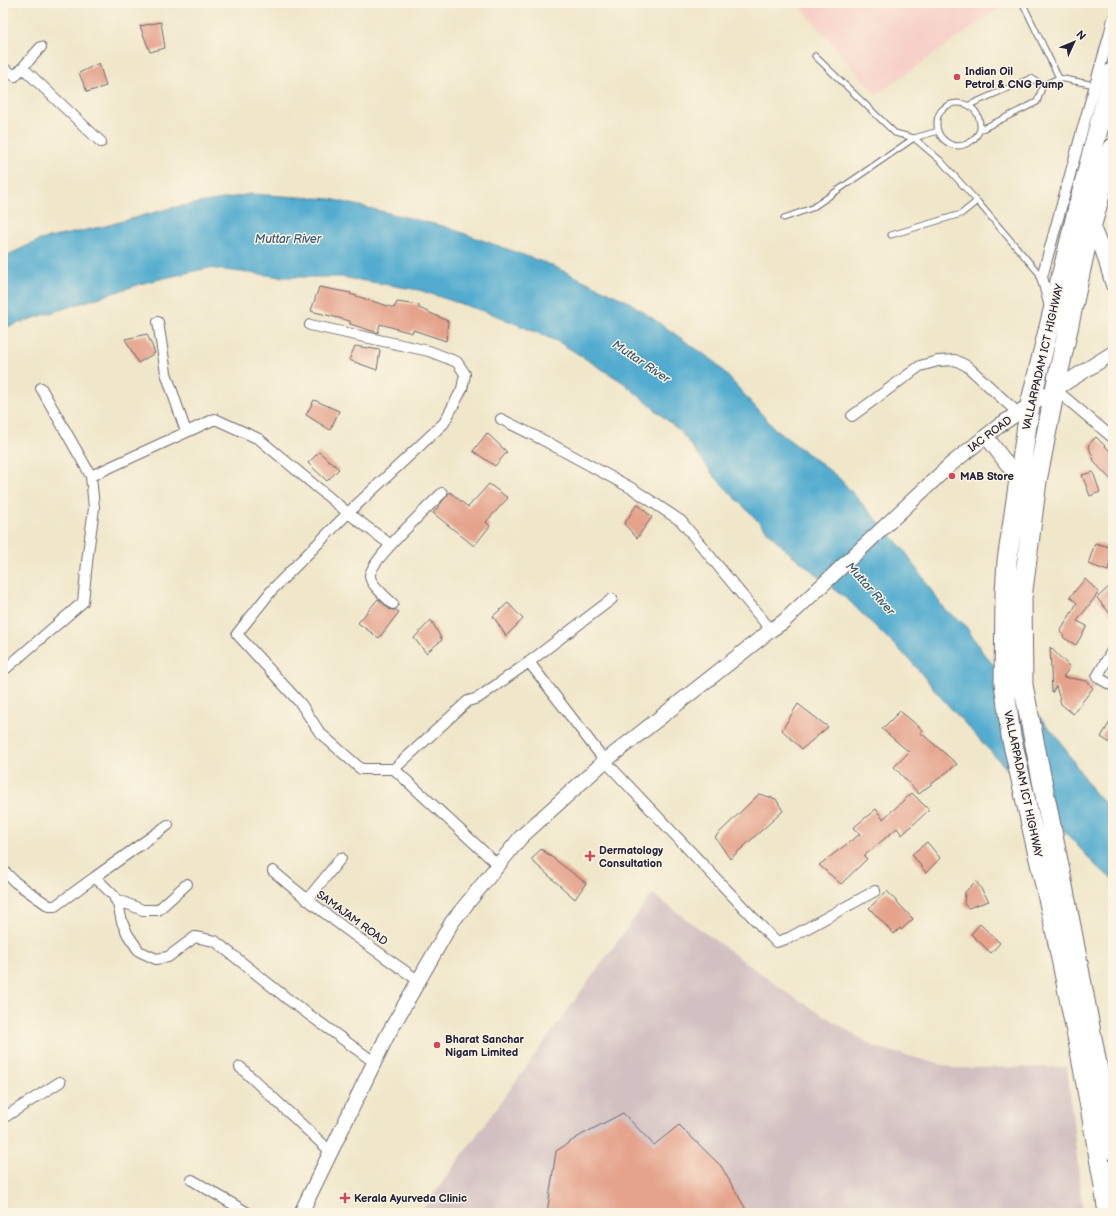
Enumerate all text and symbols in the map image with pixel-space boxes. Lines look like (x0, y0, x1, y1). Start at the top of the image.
north arrow (1054, 22, 1094, 62)
text: N (1073, 28, 1088, 43)
place label: Indian Oil Petrol & CNG Pump (965, 65, 1064, 91)
marker: Indian Oil Petrol & CNG Pump (952, 72, 962, 82)
water label: Muttar River (255, 232, 323, 247)
street label: VALLARPADAM ICT HIGHWAY (1020, 282, 1066, 431)
water label: Muttar River (609, 337, 674, 388)
street label: IAC ROAD (966, 413, 1014, 455)
place label: MAB Store (960, 470, 1014, 483)
marker: MAB Store (947, 471, 957, 481)
water label: Muttar River (842, 559, 899, 620)
street label: VALLARPADAM ICT HIGHWAY (1001, 710, 1045, 859)
place label: Dermatology Consultation (599, 844, 663, 870)
marker: Dermatology Consultation (584, 850, 596, 862)
street label: SAMAJAM ROAD (314, 888, 390, 948)
place label: Bharat Sanchar Nigam Limited (445, 1033, 525, 1059)
marker: Bharat Sanchar Nigam Limited (432, 1040, 442, 1050)
marker: Kerala Ayurveda Clinic (339, 1192, 351, 1204)
place label: Kerala Ayurveda Clinic (354, 1192, 467, 1205)

